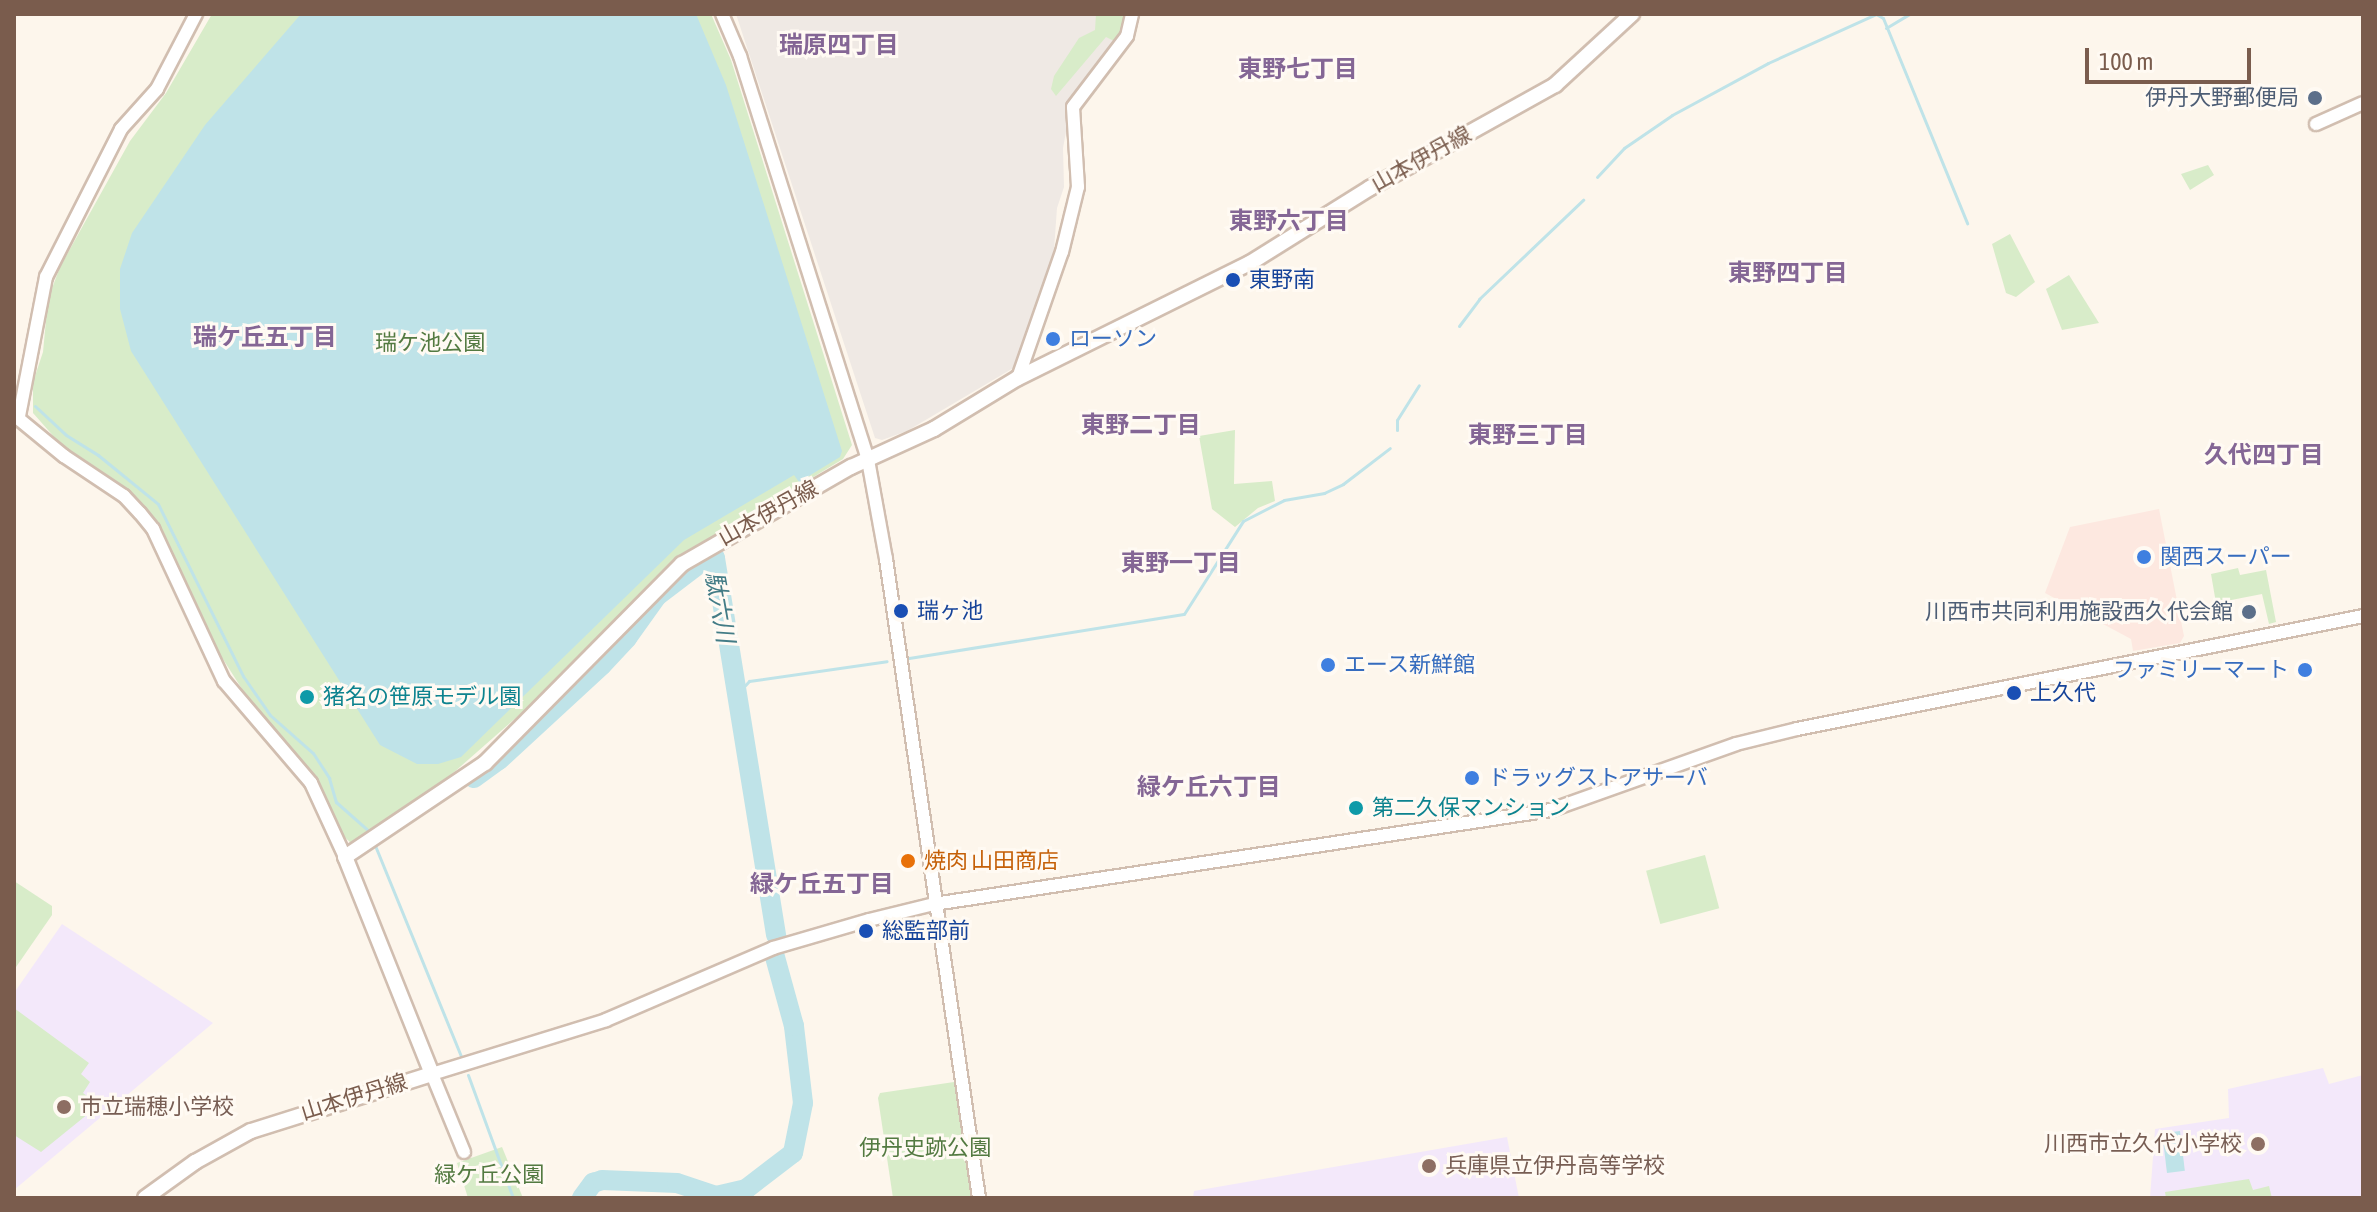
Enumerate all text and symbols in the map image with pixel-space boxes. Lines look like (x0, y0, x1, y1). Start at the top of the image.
district label: 瑞原四丁目 (779, 31, 899, 59)
scale bar (2089, 32, 2255, 82)
text: 100 m (2099, 48, 2153, 75)
district label: 東野七丁目 (1238, 55, 1358, 83)
place label: 伊丹大野郵便局 (2145, 85, 2299, 111)
marker: 伊丹大野郵便局 (2306, 89, 2324, 107)
street label: 山本伊丹線 (1366, 121, 1476, 197)
district label: 東野六丁目 (1229, 207, 1349, 235)
district label: 東野四丁目 (1728, 259, 1848, 287)
place label: 東野南 (1249, 267, 1315, 293)
marker: 東野南 (1224, 271, 1242, 289)
district label: 瑞ケ丘五丁目 (193, 323, 337, 351)
place label: ローソン (1069, 326, 1157, 352)
park label: 瑞ケ池公園 (375, 330, 485, 356)
marker: ローソン (1044, 330, 1062, 348)
district label: 東野二丁目 (1081, 411, 1201, 439)
district label: 東野三丁目 (1468, 421, 1588, 449)
district label: 久代四丁目 (2204, 441, 2324, 469)
street label: 山本伊丹線 (713, 475, 823, 551)
place label: 関西スーパー (2160, 544, 2292, 570)
marker: 関西スーパー (2135, 548, 2153, 566)
district label: 東野一丁目 (1121, 549, 1241, 577)
water label: 駄六川 (700, 569, 740, 645)
place label: 瑞ヶ池 (917, 598, 983, 624)
place label: 川西市共同利用施設西久代会館 (1925, 599, 2233, 625)
marker: 瑞ヶ池 (892, 602, 910, 620)
marker: 川西市共同利用施設西久代会館 (2240, 603, 2258, 621)
place label: エース新鮮館 (1344, 652, 1476, 678)
marker: エース新鮮館 (1319, 656, 1337, 674)
place label: ファミリーマート (2113, 657, 2289, 683)
marker: ファミリーマート (2296, 661, 2314, 679)
place label: 上久代 (2030, 680, 2096, 706)
place label: 猪名の笹原モデル園 (323, 684, 521, 710)
marker: 上久代 (2005, 684, 2023, 702)
marker: 猪名の笹原モデル園 (298, 688, 316, 706)
place label: ドラッグストアサーバ (1488, 765, 1708, 791)
marker: ドラッグストアサーバ (1463, 769, 1481, 787)
district label: 緑ケ丘六丁目 (1137, 773, 1281, 801)
place label: 第二久保マンション (1372, 795, 1570, 821)
marker: 第二久保マンション (1347, 799, 1365, 817)
place label: 焼肉 山田商店 (924, 848, 1059, 874)
marker: 焼肉 山田商店 (899, 852, 917, 870)
district label: 緑ケ丘五丁目 (750, 870, 894, 898)
place label: 総監部前 (882, 918, 970, 944)
marker: 総監部前 (857, 922, 875, 940)
street label: 山本伊丹線 (298, 1068, 410, 1126)
place label: 市立瑞穂小学校 (80, 1094, 234, 1120)
marker: 市立瑞穂小学校 (55, 1098, 73, 1116)
place label: 川西市立久代小学校 (2044, 1131, 2242, 1157)
park label: 伊丹史跡公園 (859, 1135, 991, 1161)
marker: 川西市立久代小学校 (2249, 1135, 2267, 1153)
place label: 兵庫県立伊丹高等学校 (1445, 1153, 1665, 1179)
marker: 兵庫県立伊丹高等学校 (1420, 1157, 1438, 1175)
park label: 緑ケ丘公園 (434, 1162, 544, 1188)

